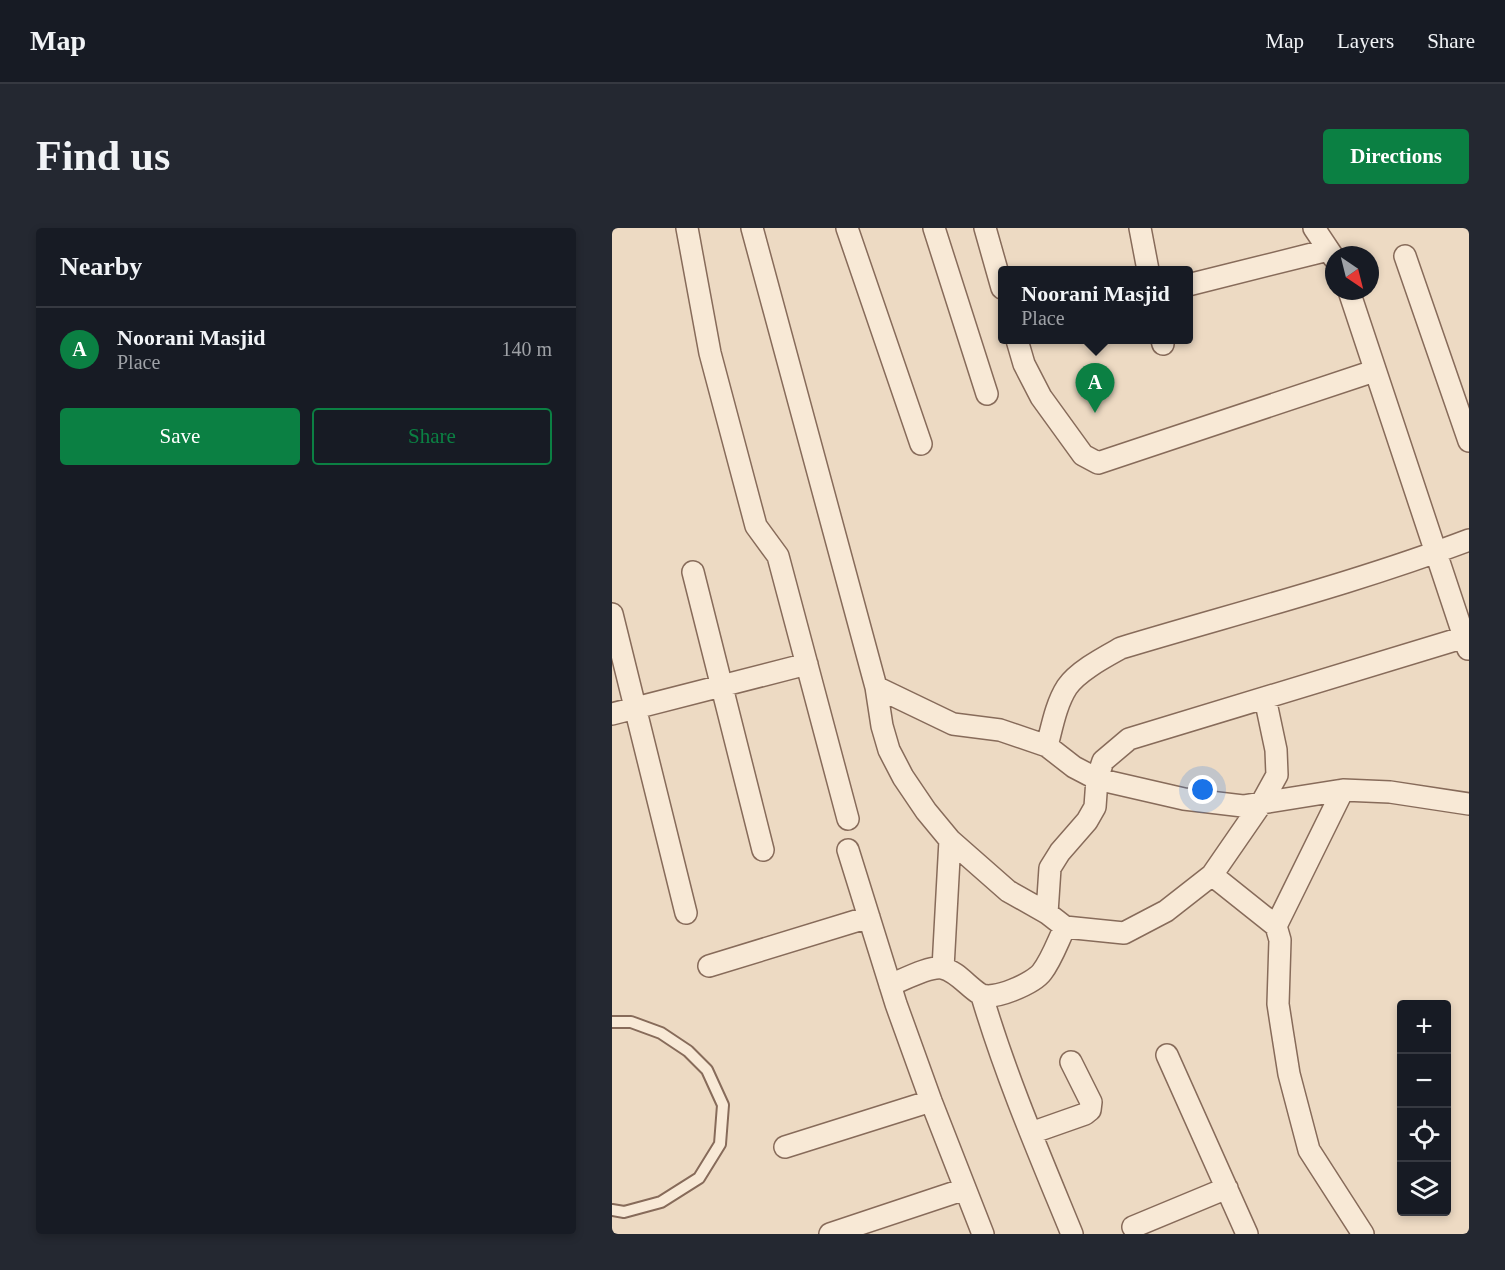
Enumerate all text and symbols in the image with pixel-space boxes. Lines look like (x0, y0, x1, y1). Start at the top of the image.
text: Map (30, 25, 86, 56)
text: Map (1266, 29, 1304, 53)
text: Layers (1337, 29, 1394, 53)
text: Share (1427, 29, 1475, 53)
button: Directions (1323, 129, 1469, 184)
text: Find us (36, 133, 170, 179)
north arrow (1325, 246, 1379, 300)
text: Nearby (60, 252, 142, 281)
popup (998, 266, 1193, 344)
text: Noorani Masjid (1021, 281, 1170, 306)
text: Place (1021, 307, 1065, 329)
text: Noorani Masjid (117, 325, 266, 350)
text: A (72, 338, 87, 360)
text: 140 m (501, 338, 552, 360)
text: Place (117, 351, 160, 373)
pin: A (1076, 364, 1114, 413)
button: Save (60, 408, 300, 465)
button: Share (312, 408, 552, 465)
your location (1188, 775, 1217, 804)
map controls (1397, 1000, 1451, 1216)
button: + (1397, 1000, 1451, 1054)
button: − (1397, 1054, 1451, 1108)
button: locate (1397, 1108, 1451, 1162)
button: layers (1397, 1162, 1451, 1216)

